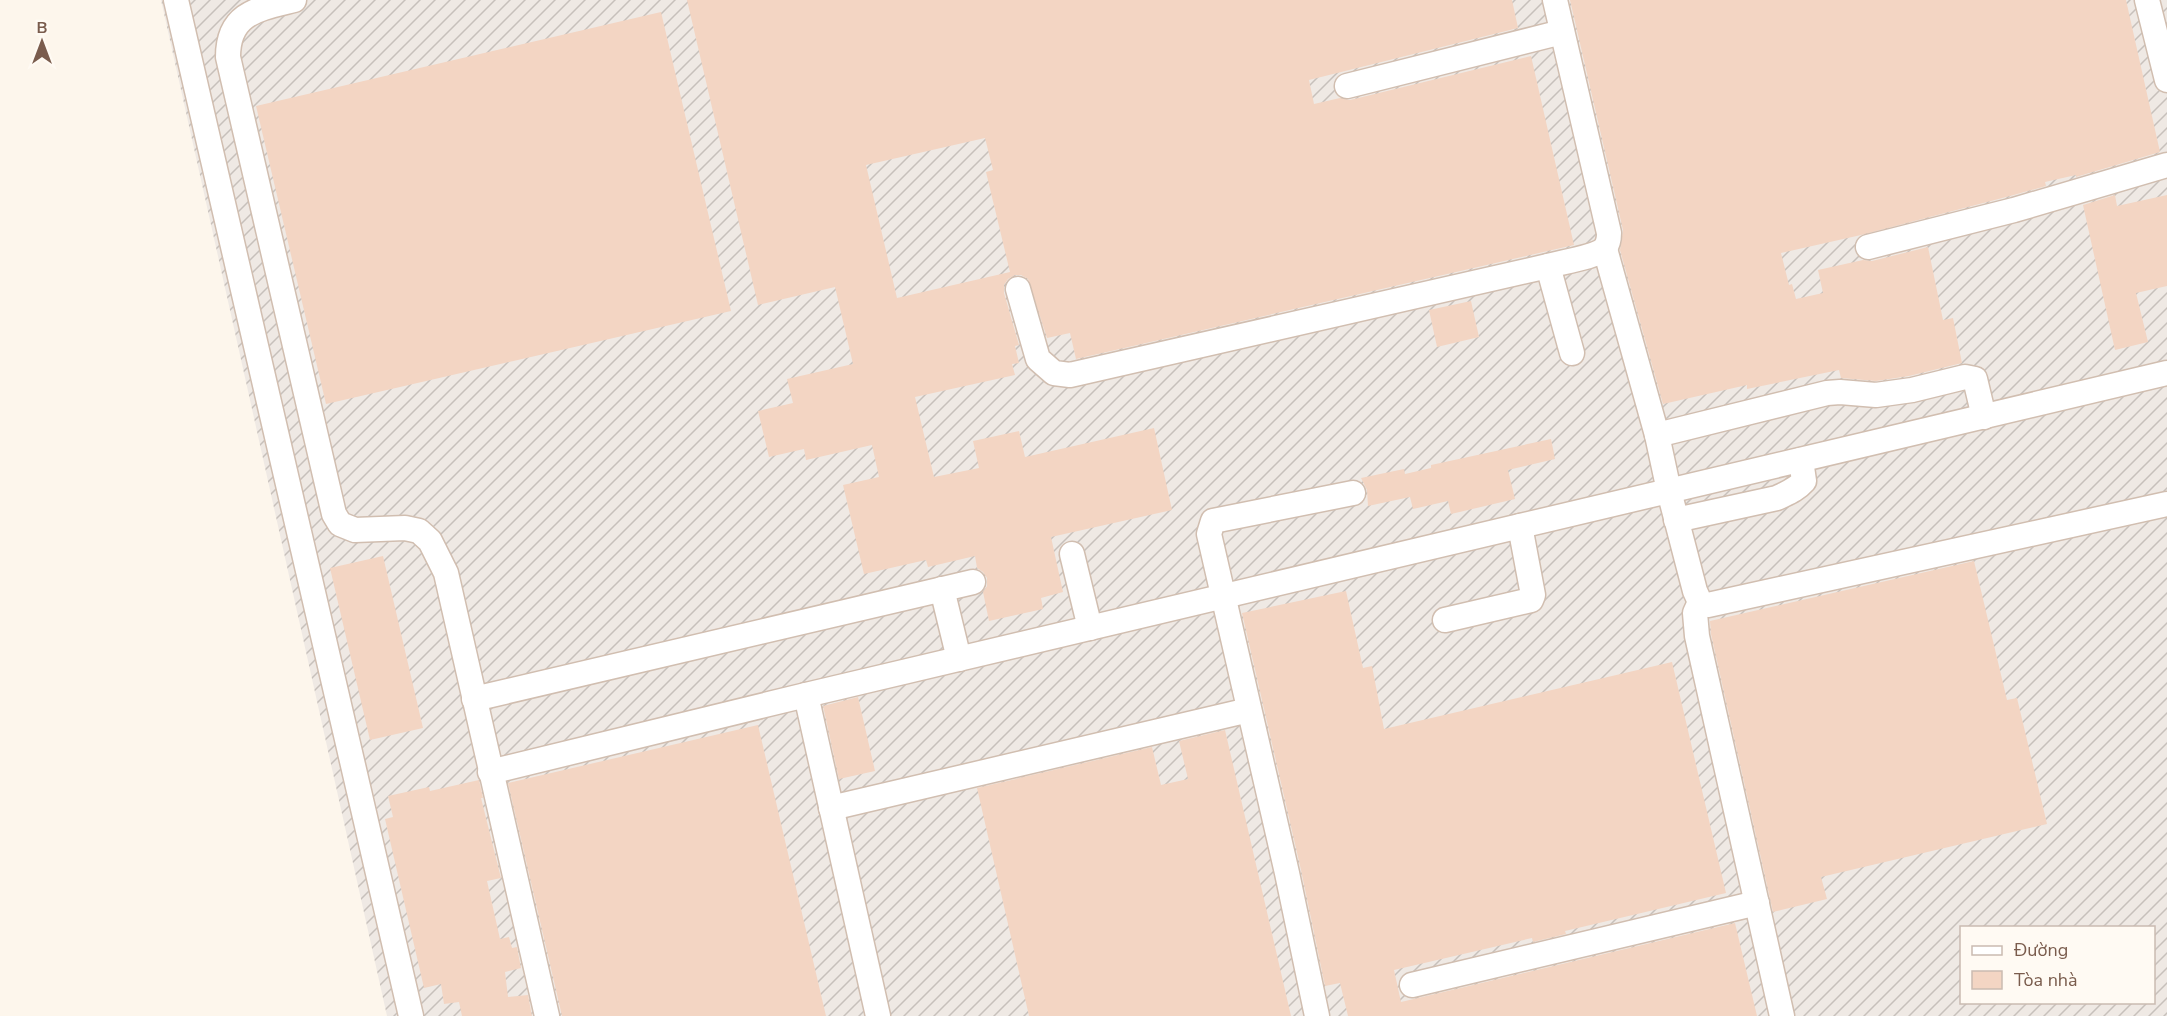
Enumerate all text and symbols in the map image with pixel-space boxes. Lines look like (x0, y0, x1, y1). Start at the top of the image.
north arrow (12, 12, 72, 72)
text: B (36, 17, 48, 39)
legend (1960, 926, 2155, 1004)
text: Đường (2013, 938, 2068, 962)
text: Tòa nhà (2014, 968, 2078, 992)

